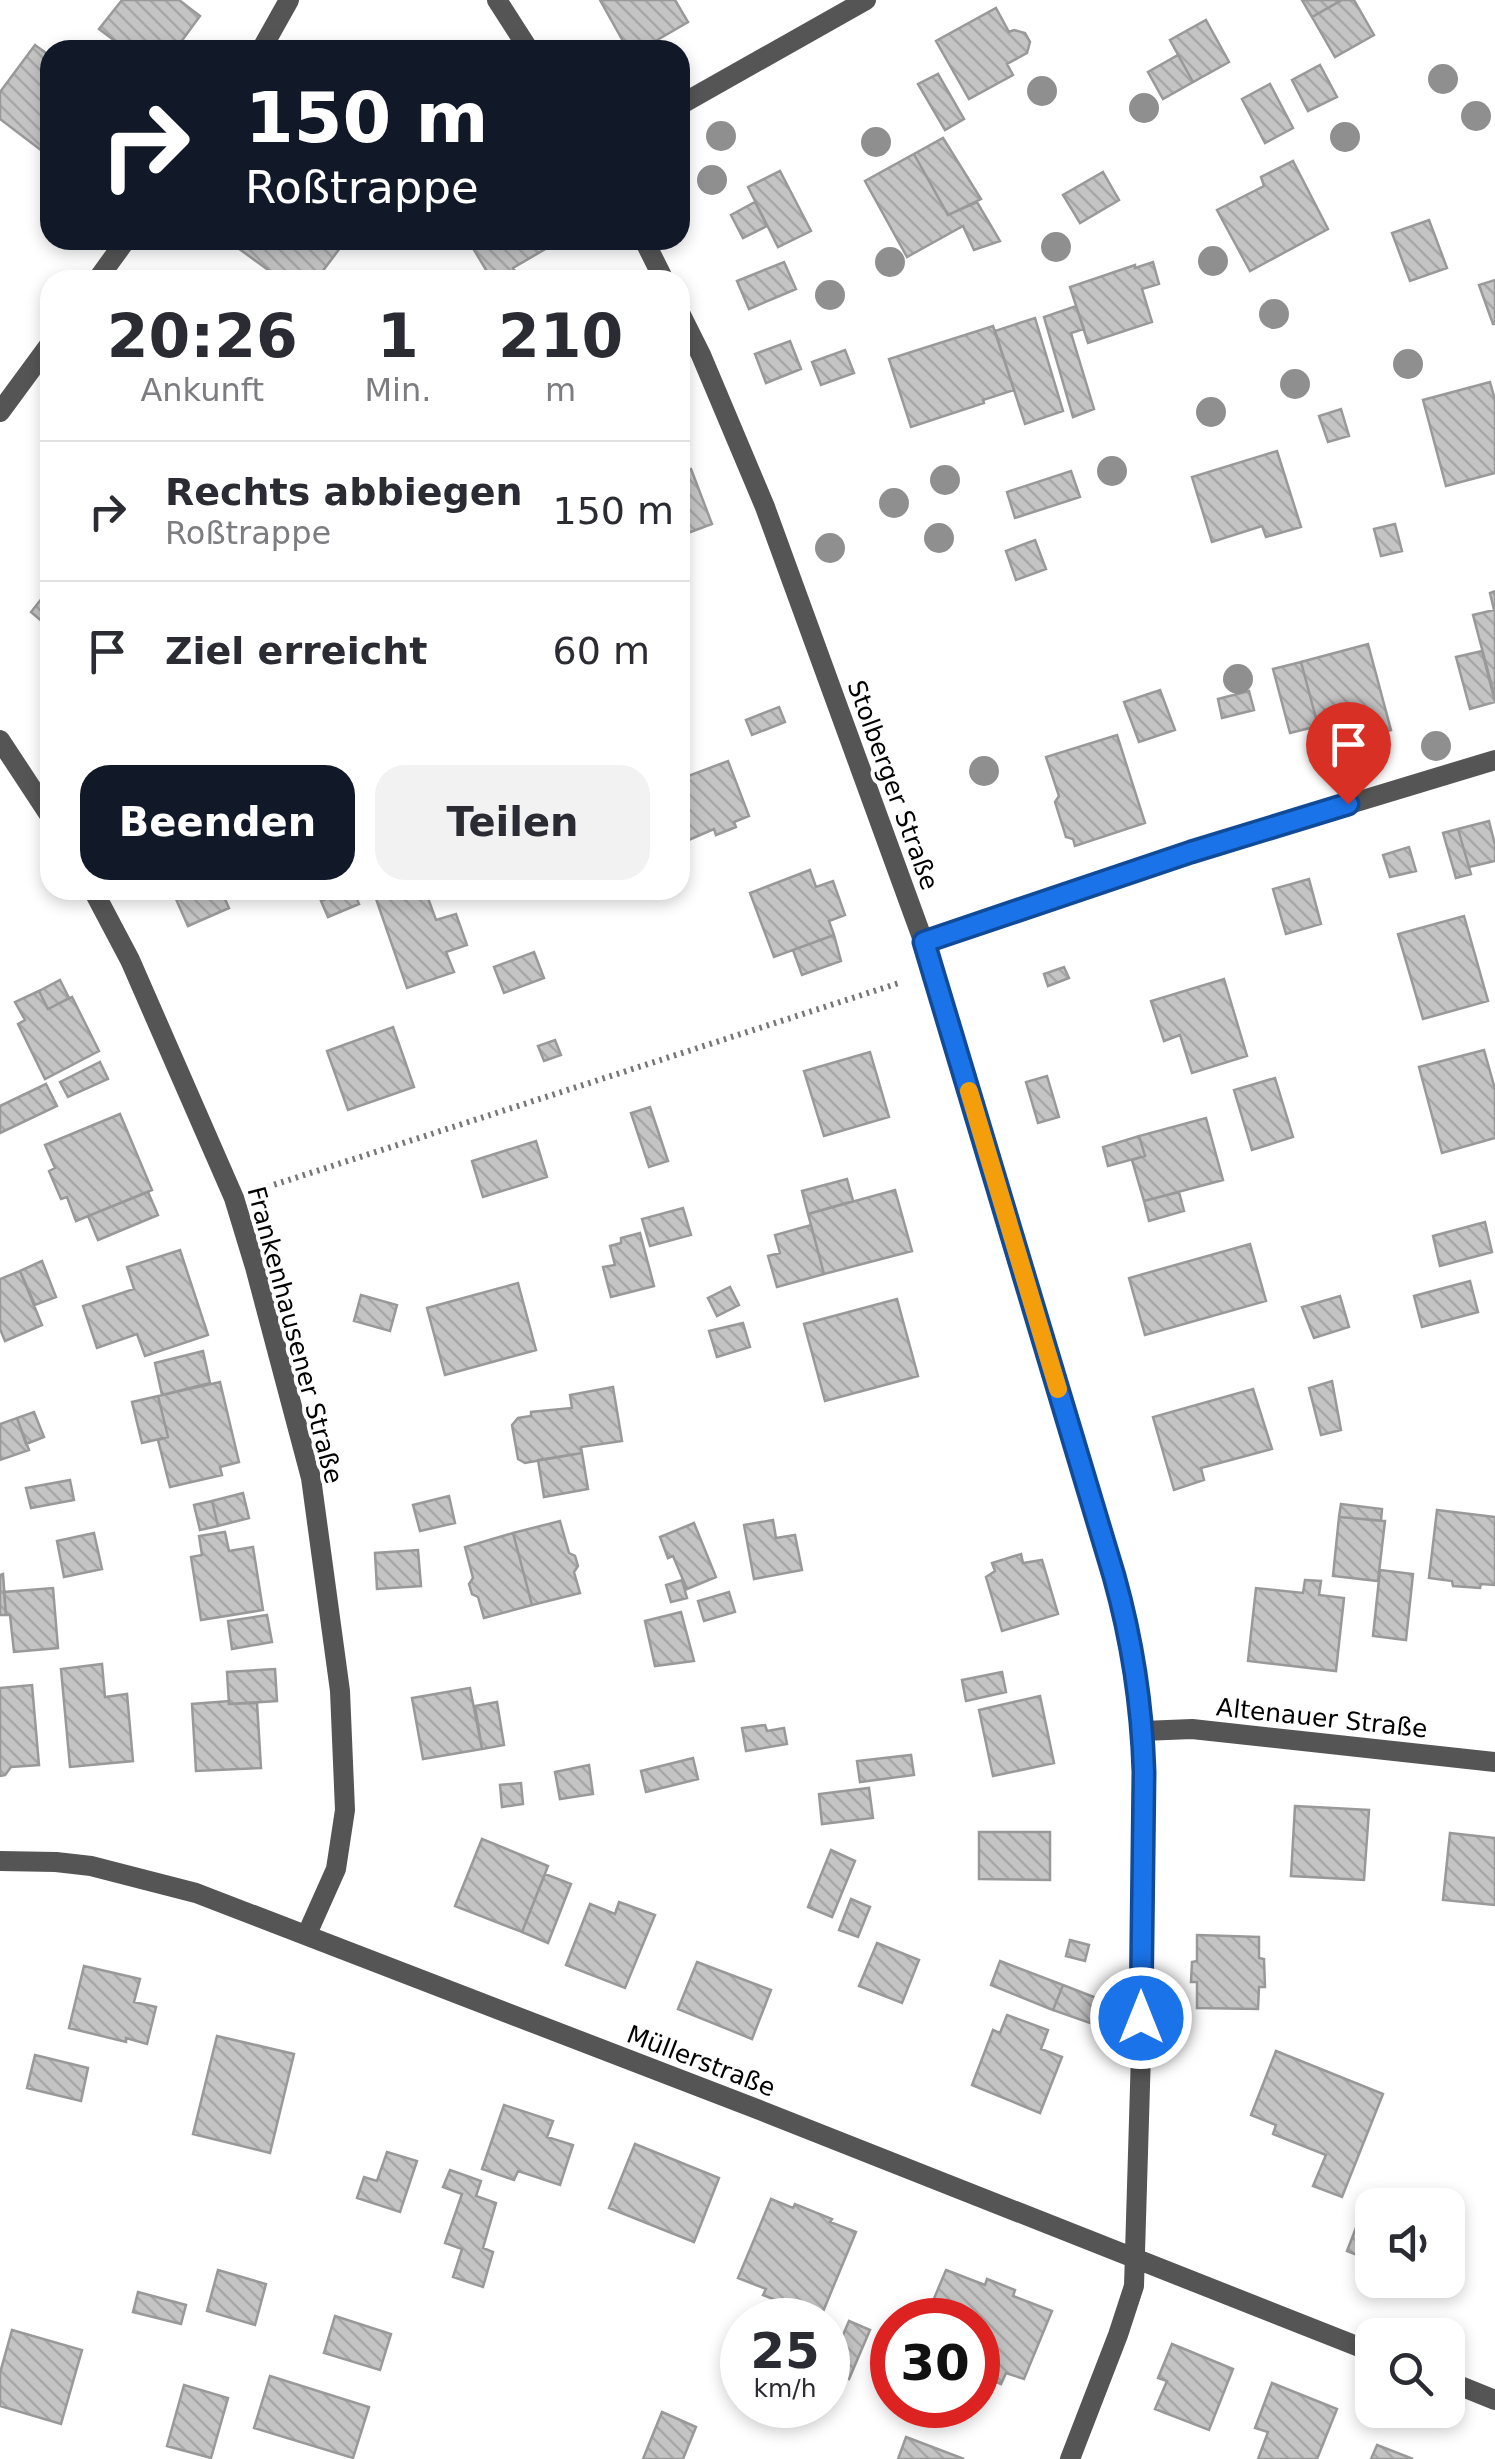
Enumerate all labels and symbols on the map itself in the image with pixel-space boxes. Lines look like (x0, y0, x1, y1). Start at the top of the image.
street label: Stolberger Straße (842, 676, 944, 894)
pin (1306, 702, 1391, 805)
street label: Frankenhausener Straße (241, 1183, 349, 1487)
street label: Altenauer Straße (1215, 1692, 1429, 1744)
position arrow (1089, 1966, 1193, 2070)
street label: Müllerstraße (623, 2019, 779, 2103)
speed limit sign: 30 (870, 2298, 1000, 2428)

